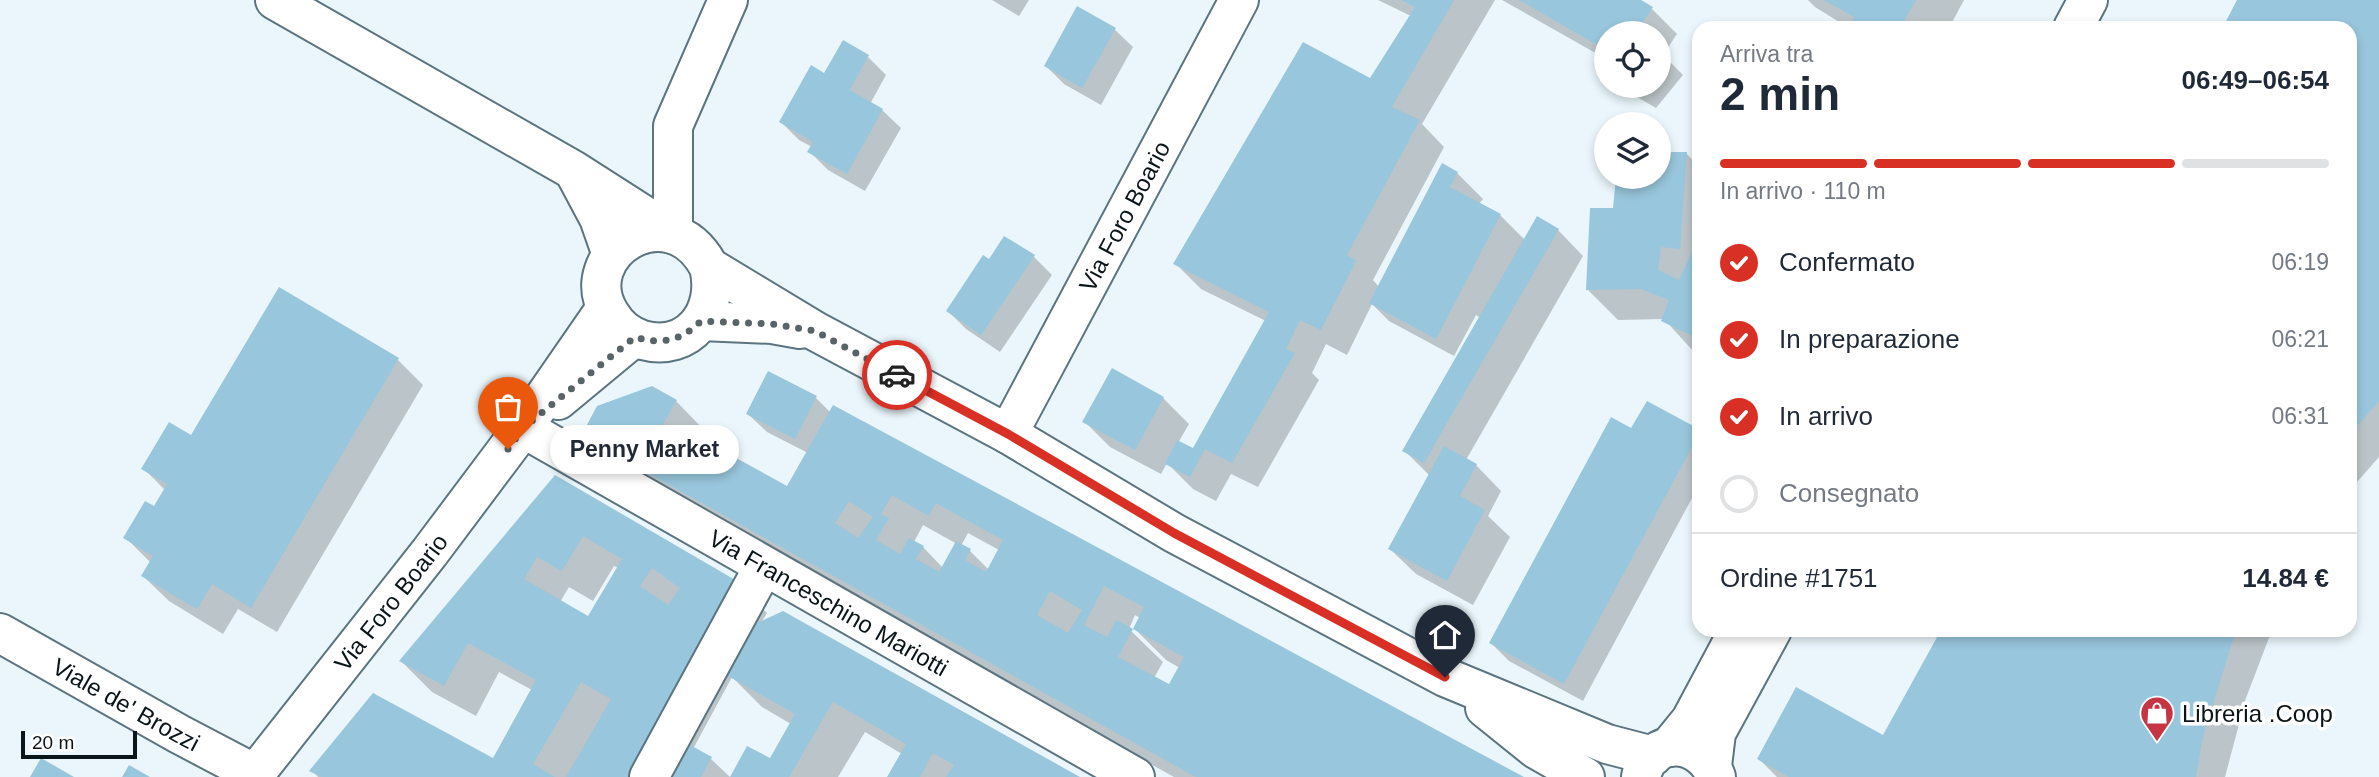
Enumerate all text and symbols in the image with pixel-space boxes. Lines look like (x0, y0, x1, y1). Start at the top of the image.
map controls (1594, 21, 1671, 189)
button: locate (1594, 21, 1671, 98)
text: Arriva tra (1720, 41, 1813, 67)
text: 06:49–06:54 (2182, 65, 2329, 95)
text: 2 min (1720, 68, 1840, 120)
button: layers (1594, 112, 1671, 189)
street label: Via Foro Boario (1073, 136, 1175, 296)
text: In arrivo · 110 m (1720, 178, 1886, 204)
icon: check (1720, 244, 1758, 282)
text: Confermato (1779, 247, 1915, 277)
text: 06:19 (2271, 249, 2329, 275)
icon: check (1720, 321, 1758, 359)
text: In preparazione (1779, 324, 1960, 354)
text: 06:21 (2271, 326, 2329, 352)
courier (862, 340, 932, 410)
icon: car (878, 356, 916, 394)
pin (478, 377, 538, 449)
icon: bag (489, 388, 527, 426)
icon: check (1720, 398, 1758, 436)
text: In arrivo (1779, 401, 1873, 431)
text: 06:31 (2271, 403, 2329, 429)
callout: Penny Market (550, 424, 739, 474)
text: Penny Market (570, 436, 719, 462)
text: Consegnato (1779, 478, 1919, 508)
street label: Via Franceschino Mariotti (705, 524, 953, 681)
street label: Via Foro Boario (328, 528, 453, 676)
text: Ordine #1751 (1720, 563, 1878, 593)
text: 14.84 € (2242, 563, 2329, 593)
pin (1415, 605, 1475, 677)
icon: home (1426, 616, 1464, 654)
street label: Viale de' Brozzi (48, 652, 204, 756)
shop icon: Libreria .Coop (2138, 694, 2176, 743)
place label: Libreria .Coop (2182, 700, 2333, 727)
scale bar (21, 728, 136, 760)
text: 20 m (32, 732, 74, 753)

